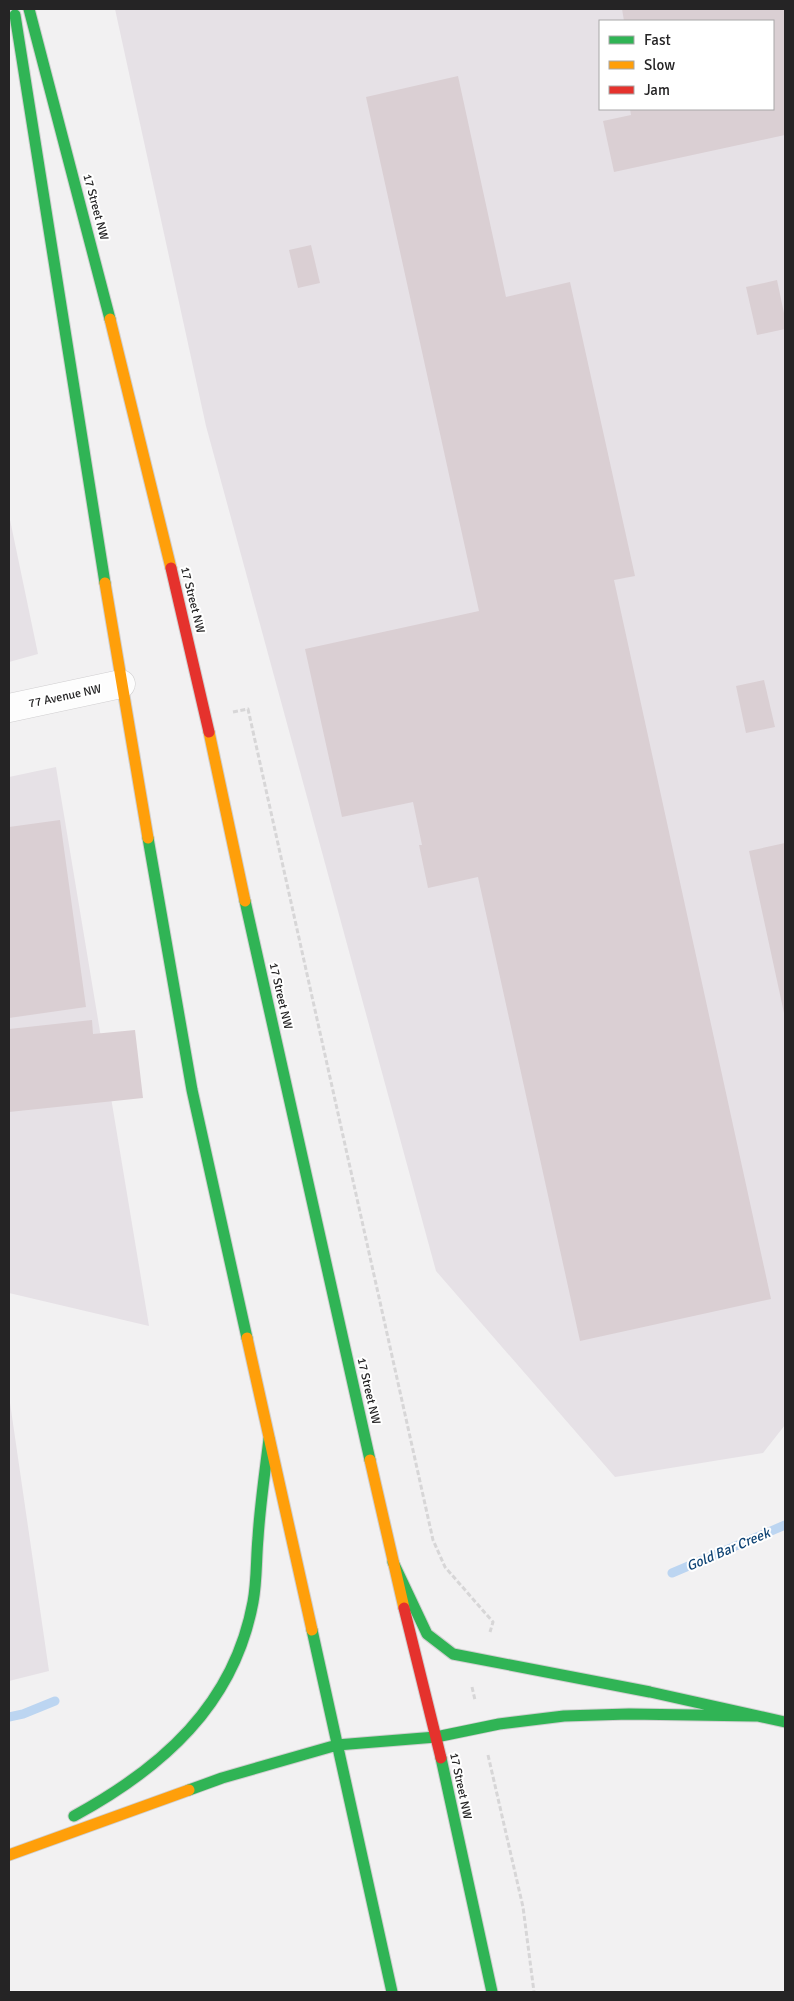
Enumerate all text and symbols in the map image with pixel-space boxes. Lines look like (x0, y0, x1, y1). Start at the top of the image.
legend (599, 20, 774, 110)
text: Fast (644, 31, 671, 49)
text: Slow (644, 56, 675, 74)
text: Jam (644, 81, 670, 99)
street label: 17 Street NW (79, 172, 112, 242)
street label: 17 Street NW (177, 565, 208, 635)
street label: 77 Avenue NW (27, 681, 103, 712)
street label: 17 Street NW (266, 961, 295, 1031)
street label: 17 Street NW (354, 1356, 383, 1426)
water label: Gold Bar Creek (684, 1523, 774, 1575)
street label: 17 Street NW (446, 1751, 475, 1821)

